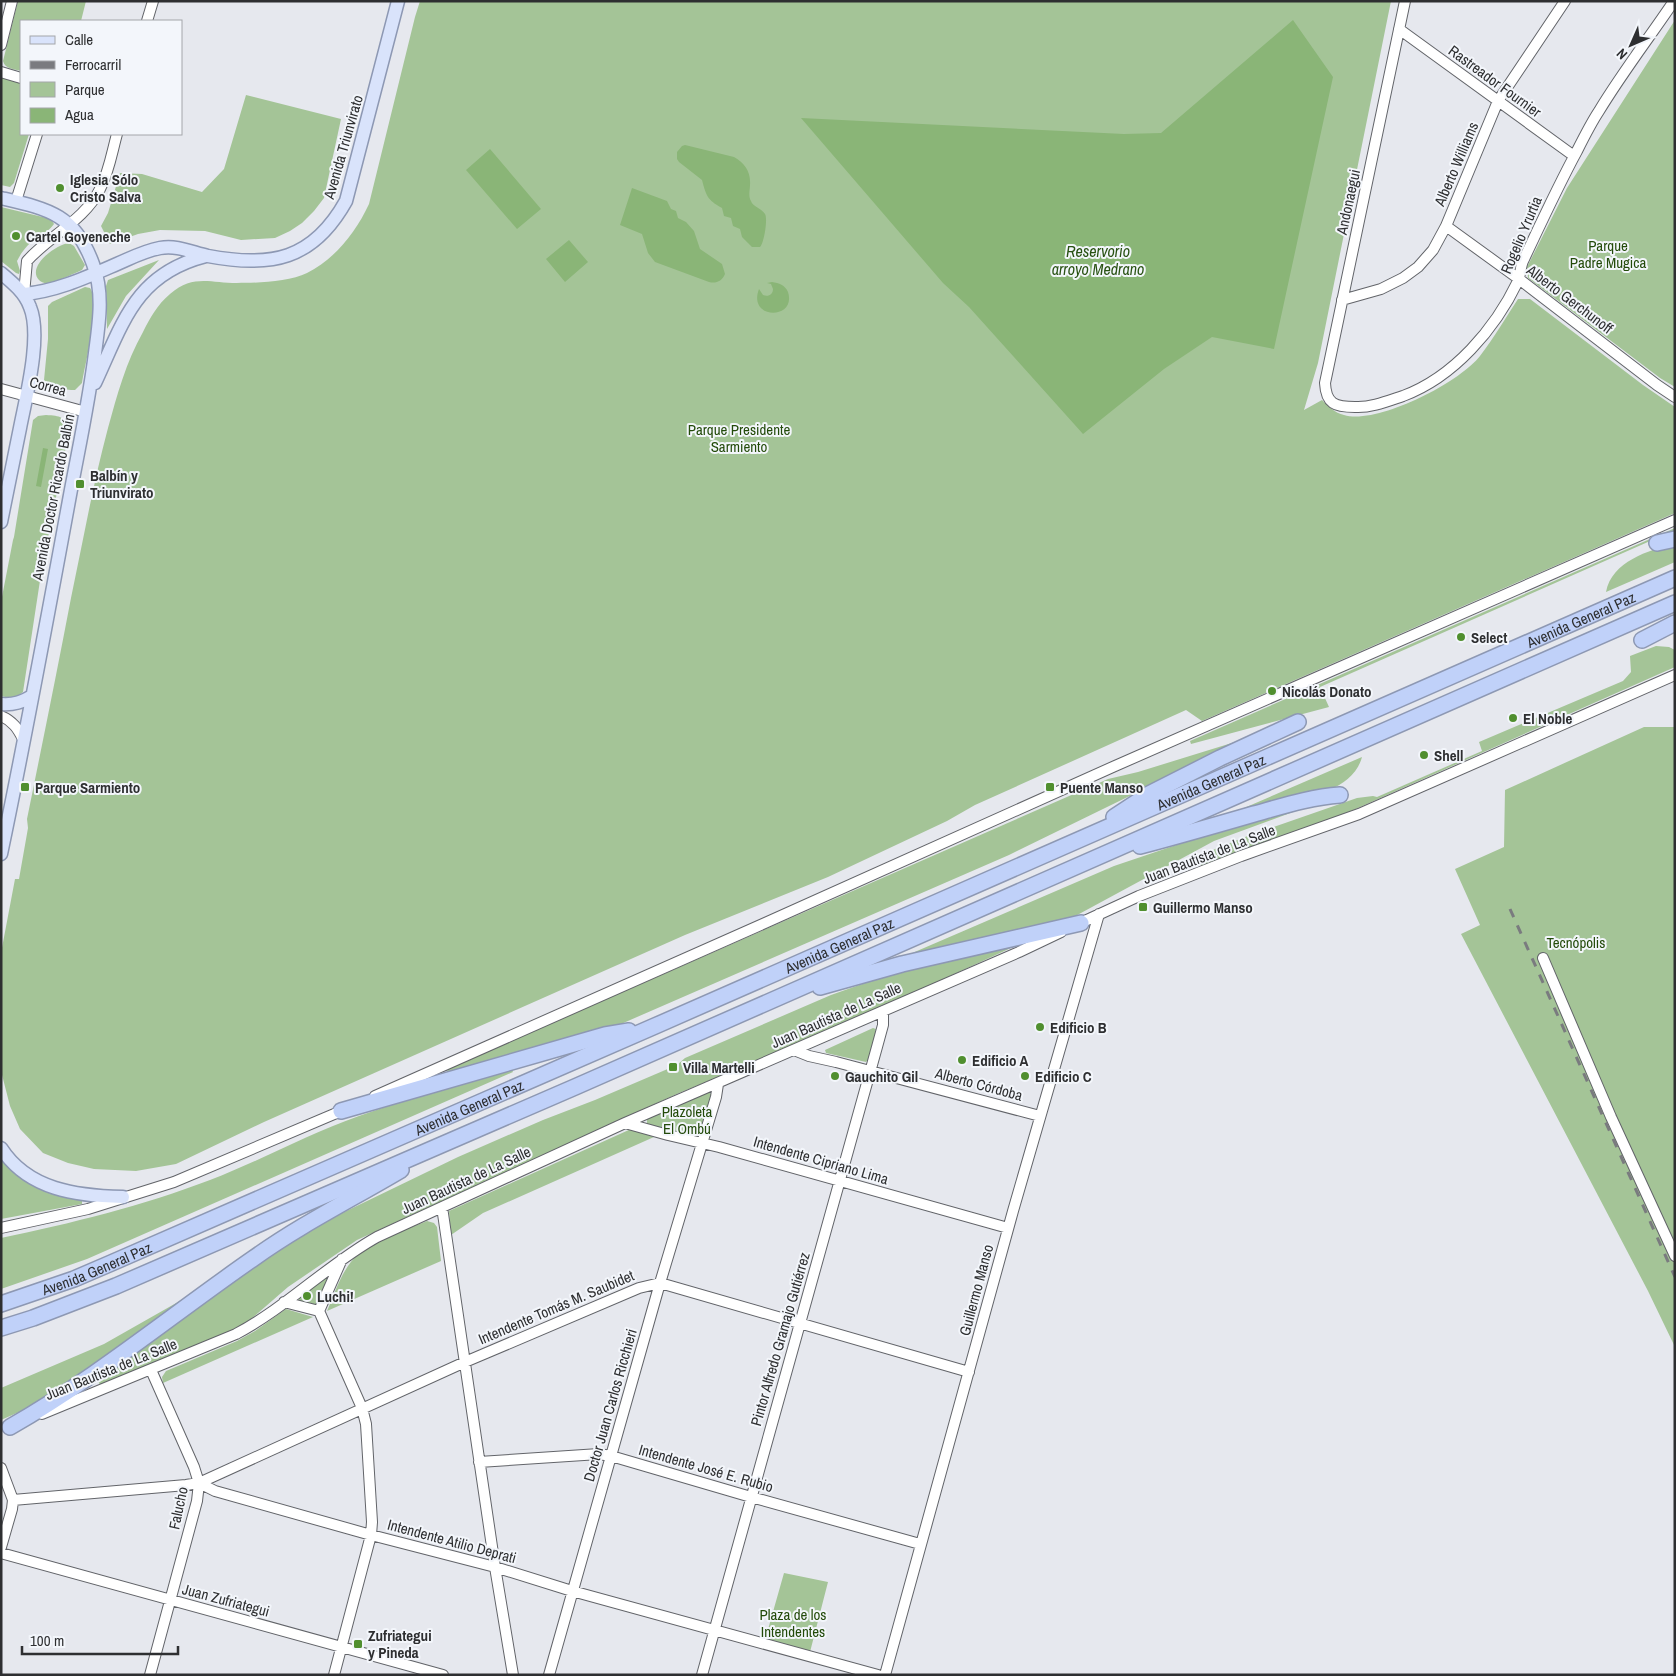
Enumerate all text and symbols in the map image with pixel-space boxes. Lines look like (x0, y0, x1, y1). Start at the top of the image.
legend (20, 20, 182, 135)
north arrow (1606, 20, 1656, 70)
text: Calle (65, 29, 93, 50)
street label: Rastreador Fournier (1444, 40, 1546, 122)
text: N (1613, 45, 1631, 63)
text: Ferrocarril (65, 54, 121, 75)
text: Parque (65, 79, 105, 100)
street label: Avenida Triunvirato (318, 92, 368, 202)
text: Agua (64, 104, 94, 125)
street label: Alberto Williams (1428, 119, 1483, 210)
street label: Andonaegui (1331, 167, 1365, 238)
place label: Iglesia Sólo Cristo Salva (70, 169, 141, 207)
marker: Iglesia Sólo Cristo Salva (54, 182, 66, 194)
street label: Rogelio Yrurtia (1495, 193, 1547, 277)
place label: Cartel Goyeneche (26, 226, 131, 247)
marker: Cartel Goyeneche (10, 230, 22, 242)
park label: Parque Padre Mugica (1570, 235, 1646, 273)
water label: Reservorio arroyo Medrano (1052, 240, 1144, 280)
street label: Alberto Gerchunoff (1522, 259, 1618, 339)
street label: Correa (27, 371, 69, 401)
street label: Avenida Doctor Ricardo Balbín (26, 412, 79, 583)
park label: Parque Presidente Sarmiento (688, 419, 790, 457)
place label: Balbín y Triunvirato (90, 465, 154, 503)
marker: Balbín y Triunvirato (74, 478, 86, 490)
street label: Avenida General Paz (1522, 586, 1638, 653)
place label: Select (1471, 627, 1507, 648)
marker: Select (1455, 631, 1467, 643)
place label: Nicolás Donato (1282, 681, 1372, 702)
marker: Nicolás Donato (1266, 685, 1278, 697)
place label: El Noble (1523, 708, 1572, 729)
marker: El Noble (1507, 712, 1519, 724)
place label: Shell (1434, 745, 1463, 766)
street label: Avenida General Paz (1152, 749, 1269, 815)
marker: Shell (1418, 749, 1430, 761)
place label: Parque Sarmiento (35, 777, 140, 798)
place label: Puente Manso (1060, 777, 1143, 798)
marker: Parque Sarmiento (19, 781, 31, 793)
marker: Puente Manso (1044, 781, 1056, 793)
street label: Juan Bautista de La Salle (1140, 819, 1278, 889)
place label: Guillermo Manso (1153, 897, 1253, 918)
marker: Guillermo Manso (1137, 901, 1149, 913)
street label: Avenida General Paz (781, 912, 897, 979)
park label: Tecnópolis (1547, 932, 1605, 953)
street label: Juan Bautista de La Salle (768, 977, 904, 1053)
place label: Edificio B (1050, 1017, 1107, 1038)
marker: Edificio B (1034, 1021, 1046, 1033)
place label: Edificio A (972, 1050, 1028, 1071)
marker: Edificio A (956, 1054, 968, 1066)
place label: Villa Martelli (683, 1057, 755, 1078)
marker: Villa Martelli (667, 1061, 679, 1073)
street label: Alberto Córdoba (932, 1062, 1025, 1106)
place label: Gauchito Gil (845, 1066, 918, 1087)
place label: Edificio C (1035, 1066, 1092, 1087)
marker: Gauchito Gil (829, 1070, 841, 1082)
marker: Edificio C (1019, 1070, 1031, 1082)
street label: Avenida General Paz (410, 1074, 527, 1140)
park label: Plazoleta El Ombú (662, 1101, 712, 1139)
street label: Intendente Cipriano Lima (751, 1131, 891, 1189)
street label: Juan Bautista de La Salle (398, 1141, 534, 1219)
street label: Avenida General Paz (38, 1236, 155, 1300)
street label: Guillermo Manso (954, 1242, 998, 1338)
street label: Pintor Alfredo Gramajo Gutiérrez (745, 1250, 815, 1428)
street label: Intendente Tomás M. Saubidet (475, 1264, 638, 1349)
place label: Luchi! (317, 1286, 354, 1307)
marker: Luchi! (301, 1290, 313, 1302)
street label: Doctor Juan Carlos Ricchieri (578, 1326, 642, 1484)
street label: Juan Bautista de La Salle (42, 1333, 180, 1405)
street label: Intendente José E. Rubio (636, 1439, 776, 1497)
street label: Falucho (163, 1485, 193, 1531)
street label: Intendente Atilio Deprati (385, 1514, 519, 1568)
street label: Juan Zufriategui (180, 1578, 272, 1622)
park label: Plaza de los Intendentes (759, 1604, 827, 1642)
scale bar (22, 1624, 179, 1656)
place label: Zufriategui y Pineda (368, 1625, 432, 1663)
text: 100 m (30, 1630, 64, 1651)
marker: Zufriategui y Pineda (352, 1638, 364, 1650)

